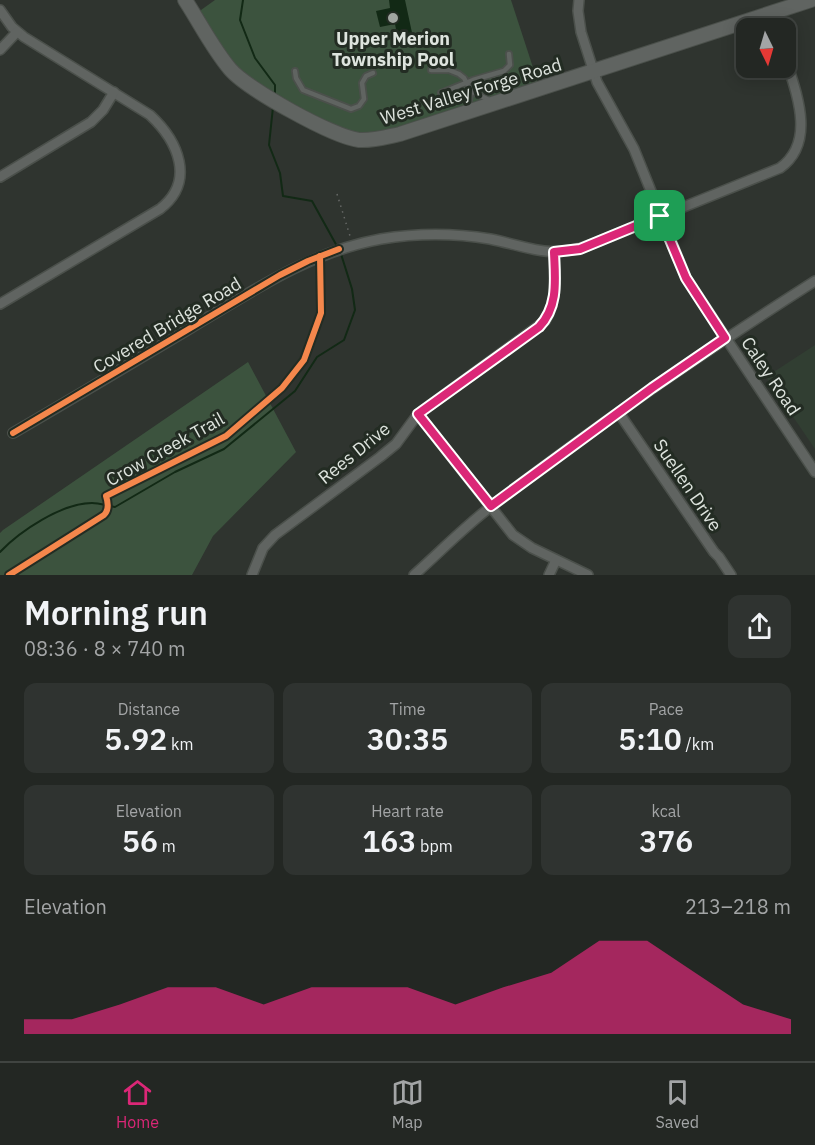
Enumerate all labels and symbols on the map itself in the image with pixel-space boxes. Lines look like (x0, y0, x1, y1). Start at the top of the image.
marker: Upper Merion Township Pool (386, 11, 400, 25)
north arrow (736, 18, 796, 78)
place label: Upper Merion Township Pool (332, 27, 455, 71)
street label: West Valley Forge Road (378, 52, 564, 130)
pin (634, 190, 685, 241)
street label: Covered Bridge Road (89, 272, 245, 378)
street label: Caley Road (736, 332, 806, 420)
street label: Crow Creek Trail (102, 407, 228, 491)
street label: Rees Drive (313, 417, 395, 489)
street label: Suellen Drive (649, 434, 727, 536)

